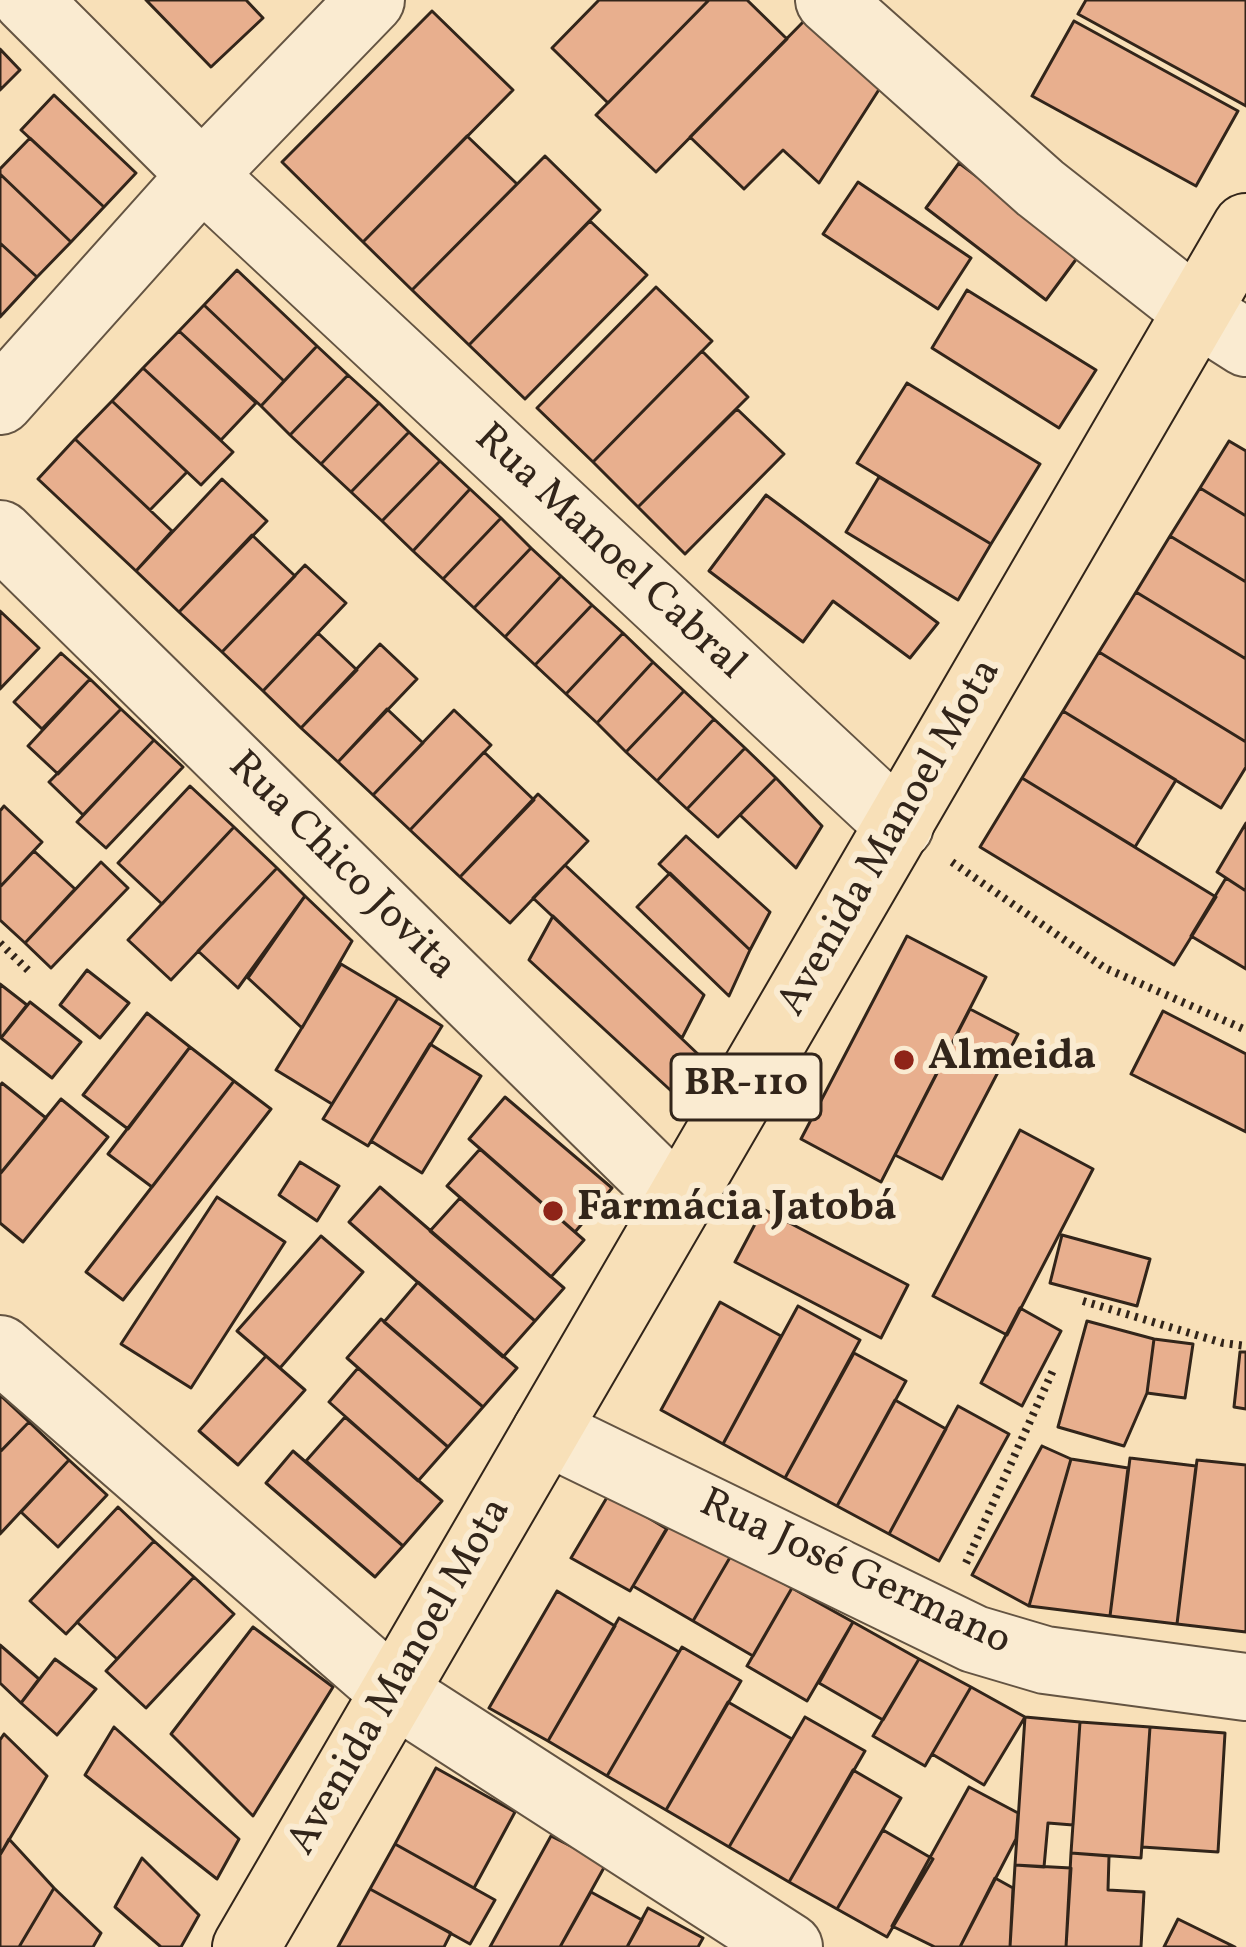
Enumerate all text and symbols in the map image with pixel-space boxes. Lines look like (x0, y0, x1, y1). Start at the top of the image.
street label: Rua Manoel Cabral (462, 415, 754, 693)
street label: Avenida Manoel Mota (769, 651, 1015, 1027)
street label: Rua Chico Jovita (215, 743, 465, 993)
place label: Almeida (928, 1035, 1096, 1085)
marker: Almeida (891, 1047, 917, 1073)
road number: BR-110 (671, 1054, 821, 1120)
place label: Farmácia Jatobá (577, 1186, 897, 1236)
marker: Farmácia Jatobá (540, 1198, 566, 1224)
street label: Rua José Germano (690, 1481, 1018, 1669)
street label: Avenida Manoel Mota (279, 1490, 525, 1866)

